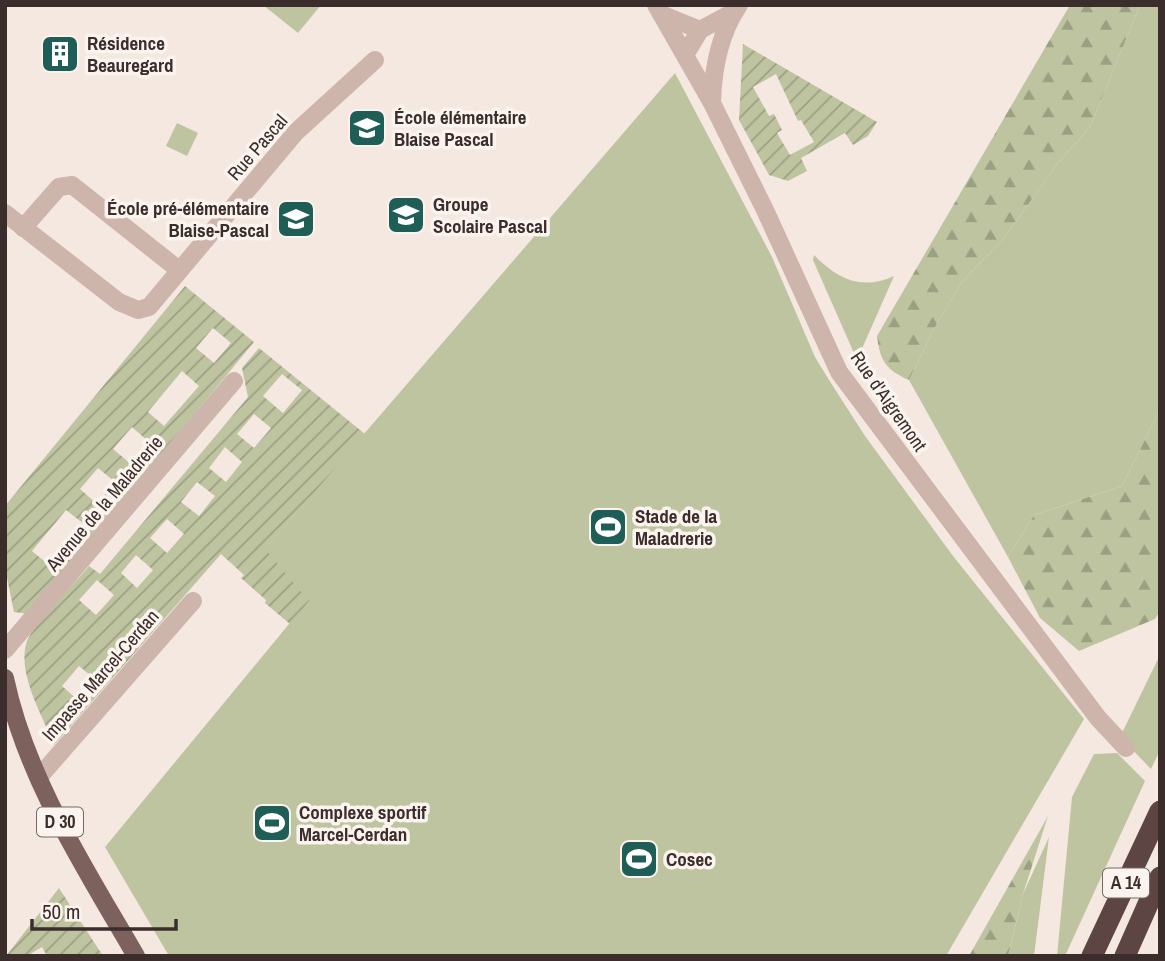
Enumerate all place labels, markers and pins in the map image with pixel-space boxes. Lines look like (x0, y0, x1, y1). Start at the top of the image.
place label: Résidence Beauregard (87, 30, 174, 78)
building icon: Résidence Beauregard (39, 33, 81, 75)
place label: École élémentaire Blaise Pascal (394, 104, 527, 152)
school or university icon: École élémentaire Blaise Pascal (346, 107, 388, 149)
place label: Groupe Scolaire Pascal (433, 191, 547, 239)
school or university icon: Groupe Scolaire Pascal (385, 194, 427, 236)
place label: École pré-élémentaire Blaise-Pascal (107, 195, 269, 243)
school or university icon: École pré-élémentaire Blaise-Pascal (275, 198, 317, 240)
place label: Stade de la Maladrerie (635, 503, 718, 551)
sports icon: Stade de la Maladrerie (587, 506, 629, 548)
place label: Complexe sportif Marcel-Cerdan (299, 799, 427, 847)
sports icon: Complexe sportif Marcel-Cerdan (251, 802, 293, 844)
sports icon: Cosec (618, 838, 660, 880)
place label: Cosec (666, 846, 713, 872)

